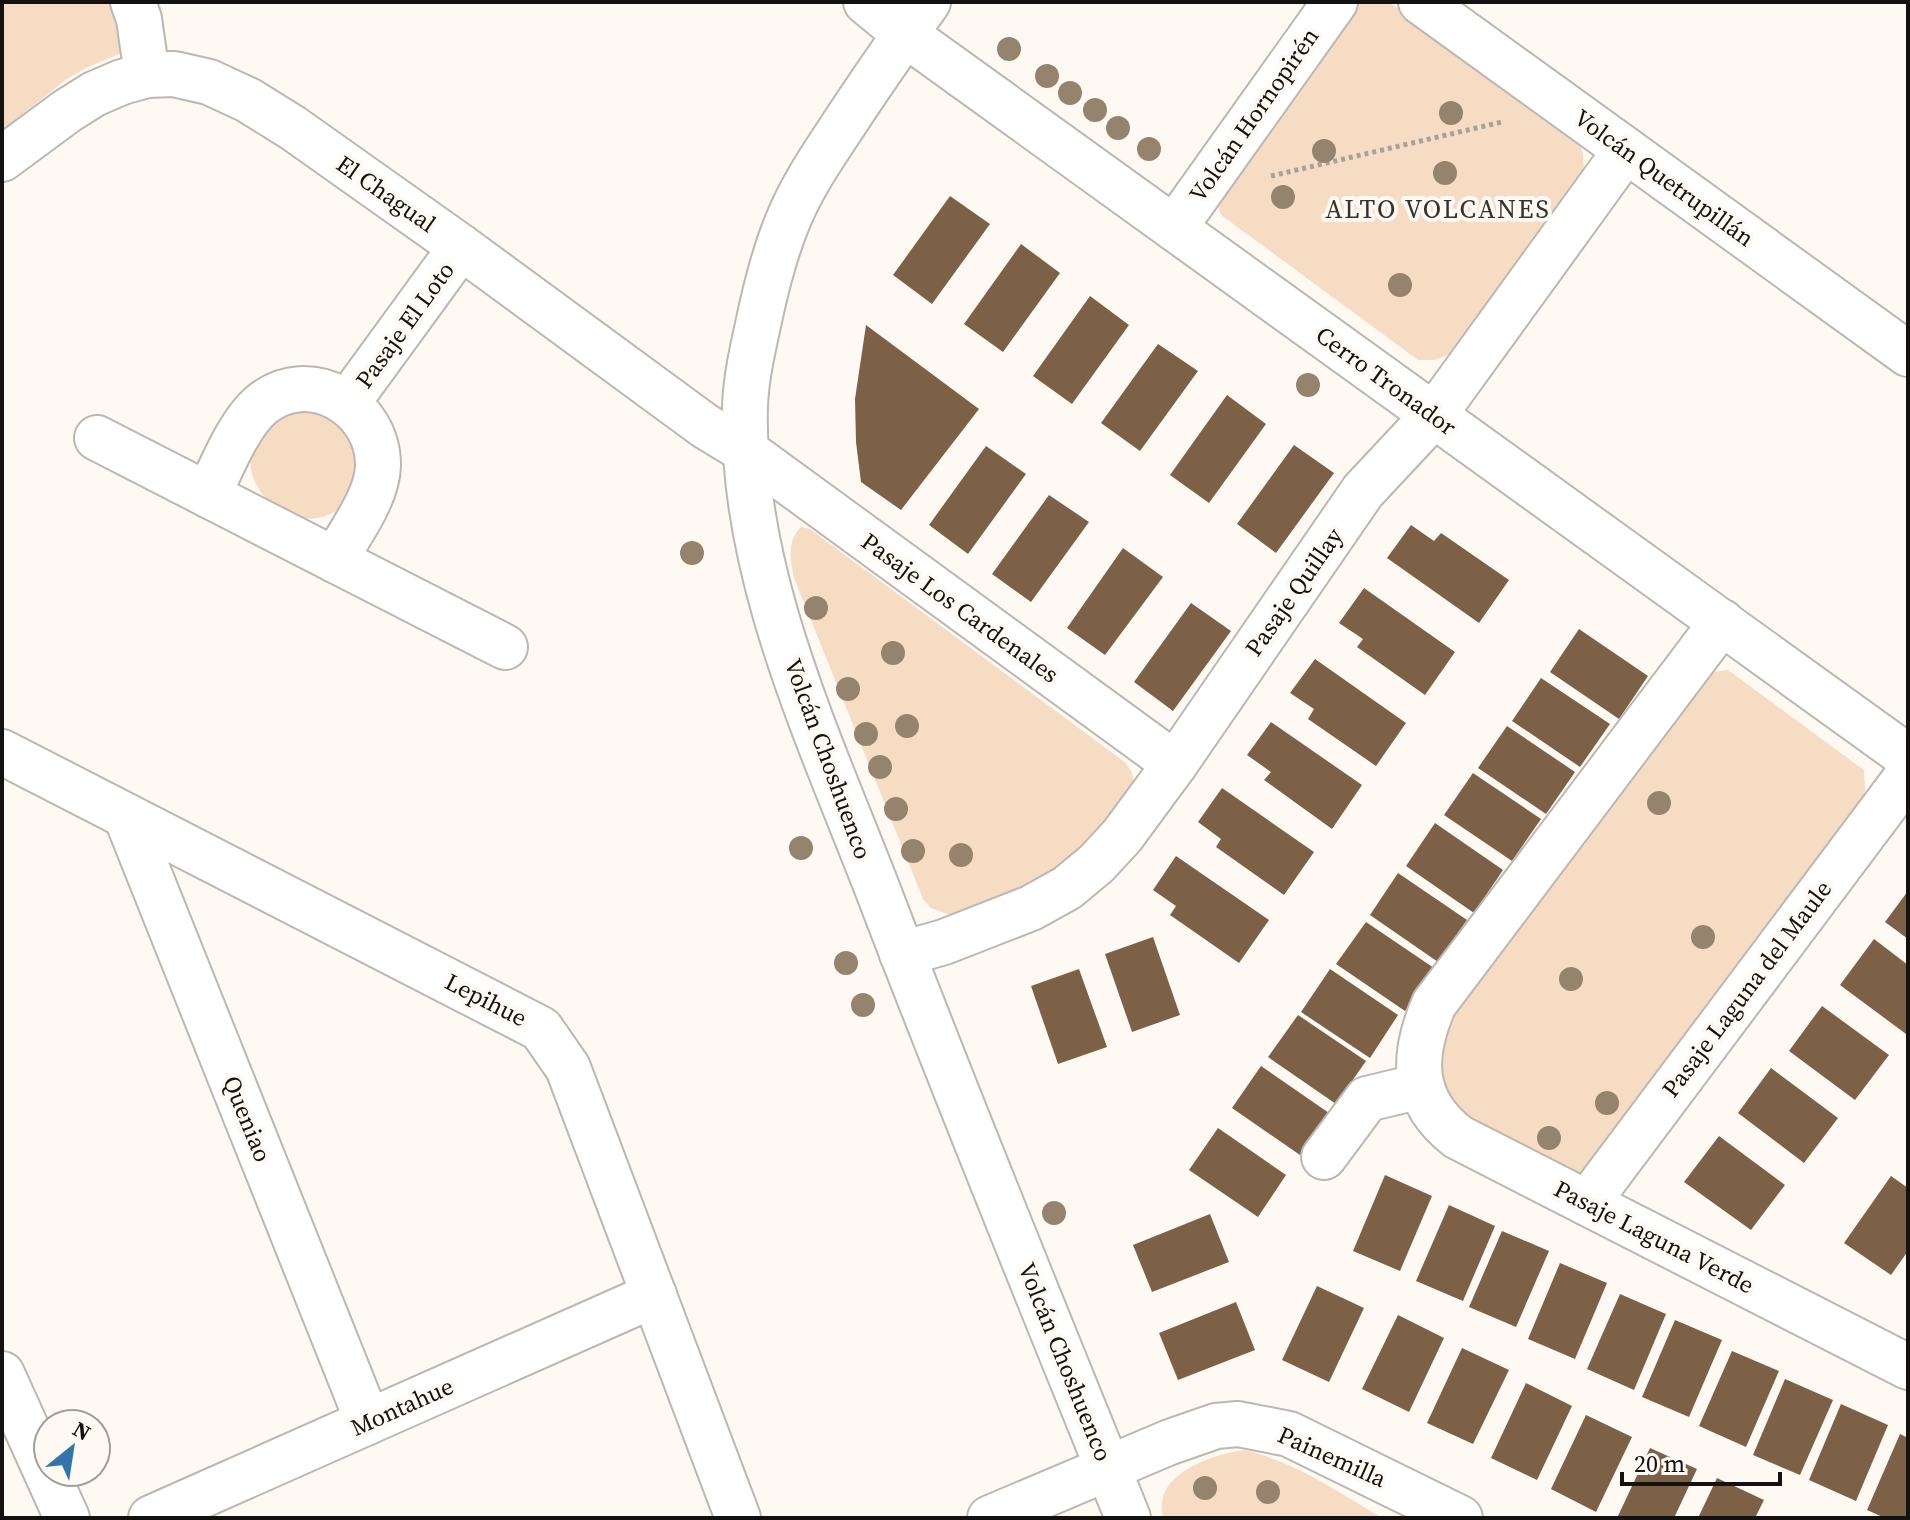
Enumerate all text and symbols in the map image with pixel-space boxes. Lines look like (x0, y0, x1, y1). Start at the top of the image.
street label: Volcán Hornopirén (1181, 21, 1326, 208)
street label: Volcán Quetrupillán (1568, 101, 1761, 254)
street label: El Chagual (330, 147, 443, 240)
district label: ALTO VOLCANES (1325, 191, 1551, 227)
street label: Pasaje El Loto (347, 255, 462, 395)
street label: Cerro Tronador (1309, 318, 1463, 443)
street label: Pasaje Quillay (1237, 520, 1351, 663)
street label: Pasaje Los Cardenales (855, 525, 1066, 690)
street label: Volcán Choshuenco (777, 654, 880, 864)
street label: Pasaje Laguna del Maule (1654, 873, 1839, 1104)
street label: Lepihue (440, 965, 533, 1034)
street label: Queniao (215, 1071, 280, 1167)
street label: Pasaje Laguna Verde (1549, 1172, 1760, 1301)
street label: Volcán Choshuenco (1011, 1258, 1120, 1466)
street label: Montahue (345, 1369, 458, 1444)
north arrow (32, 1408, 112, 1488)
text: N (68, 1414, 96, 1448)
street label: Painemilla (1273, 1418, 1392, 1495)
scale bar (1622, 1436, 1780, 1486)
text: 20 m (1634, 1447, 1685, 1480)

